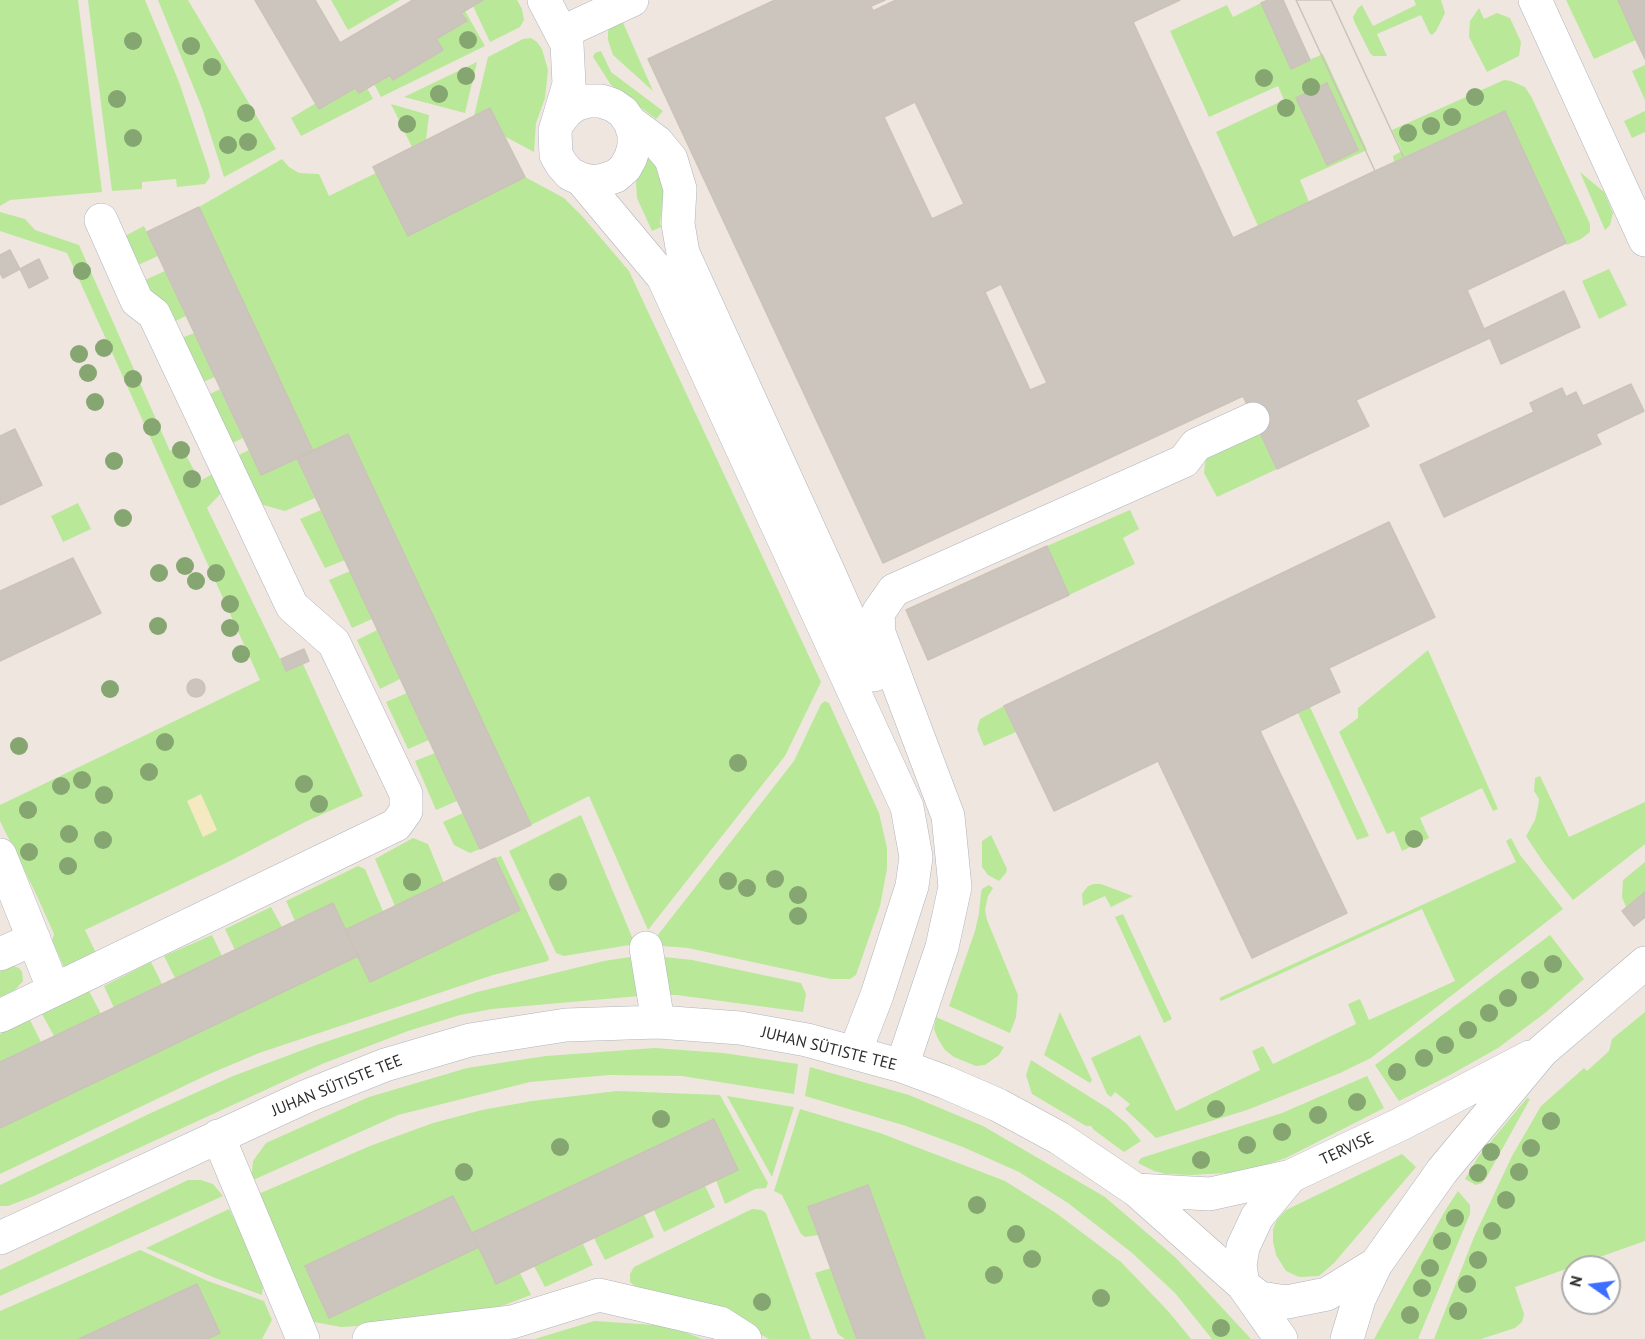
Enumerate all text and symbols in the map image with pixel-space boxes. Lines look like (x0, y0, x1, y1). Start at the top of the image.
street label: JUHAN SÜTISTE TEE (759, 1023, 899, 1075)
street label: JUHAN SÜTISTE TEE (269, 1051, 405, 1121)
street label: TERVISE (1317, 1128, 1377, 1170)
north arrow (1561, 1255, 1621, 1315)
text: N (1564, 1274, 1586, 1289)

